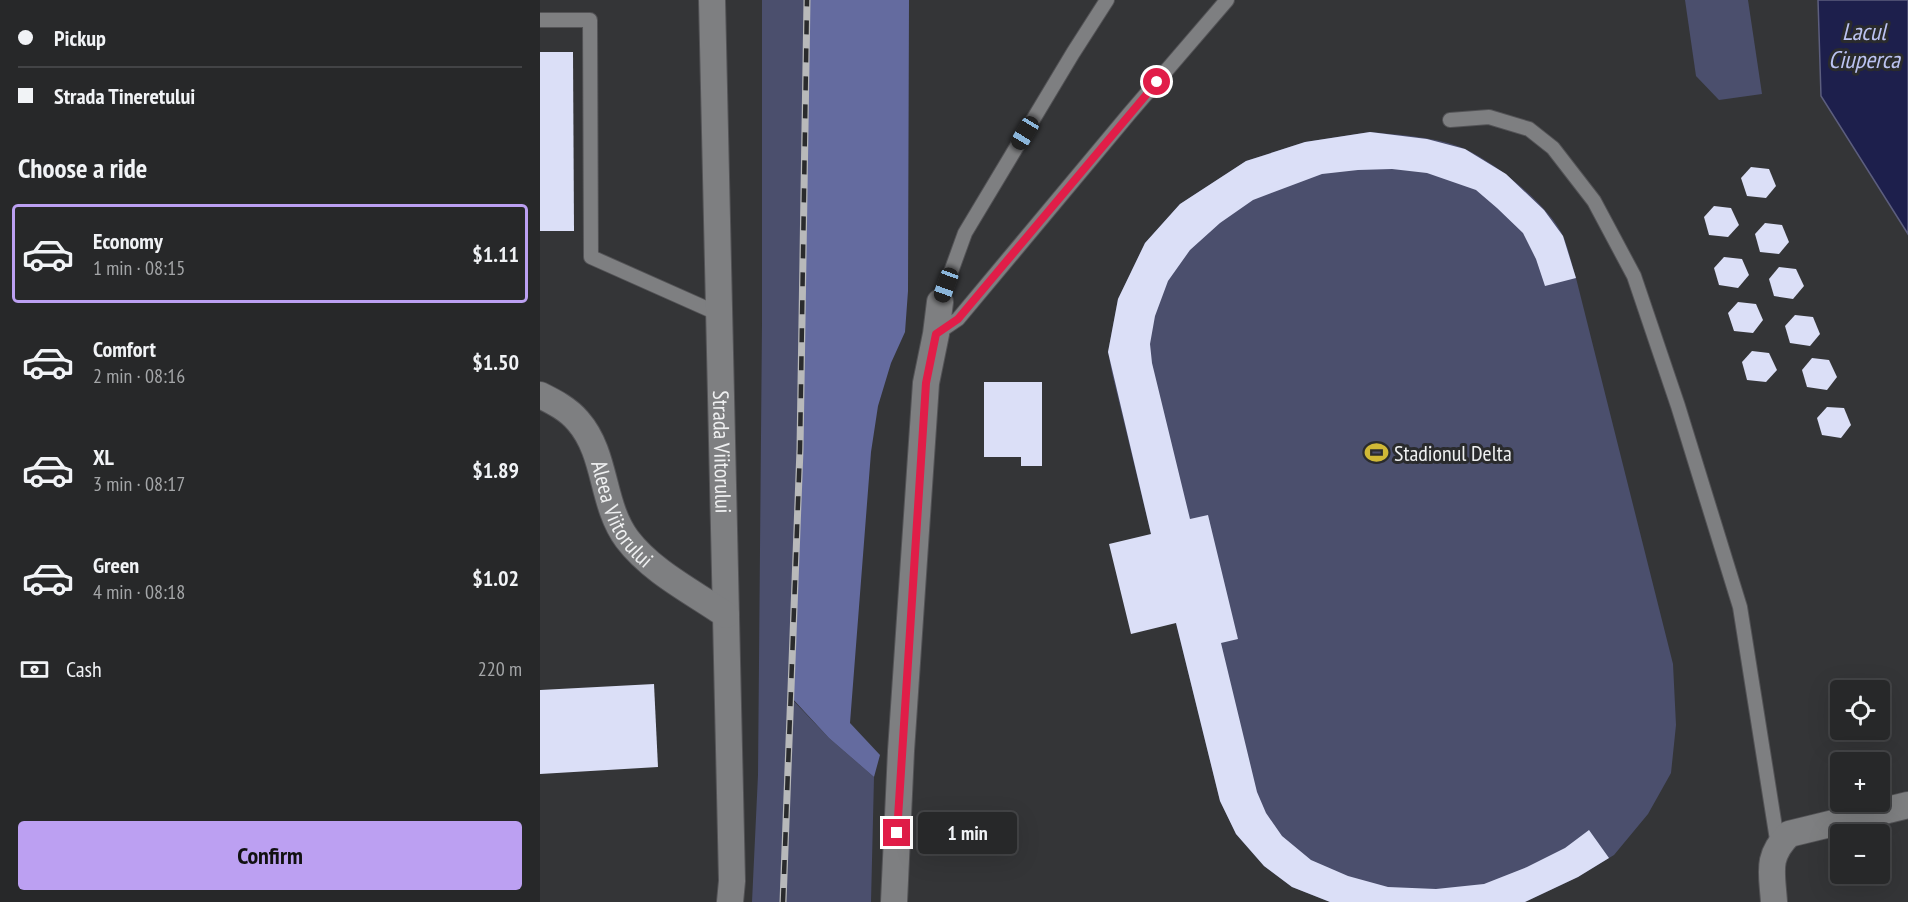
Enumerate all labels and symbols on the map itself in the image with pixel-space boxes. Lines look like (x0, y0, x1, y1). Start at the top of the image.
water label: Lacul Ciuperca (1828, 16, 1901, 75)
route start (1143, 68, 1170, 95)
car (1008, 113, 1042, 153)
car (931, 265, 961, 305)
street label: Strada Viitorului (707, 390, 738, 514)
place label: Stadionul Delta (1394, 439, 1512, 467)
sports icon: Stadionul Delta (1363, 440, 1389, 466)
street label: Aleea Viitorului (585, 457, 659, 573)
callout: 1 min (918, 812, 1017, 854)
route end (883, 819, 910, 846)

